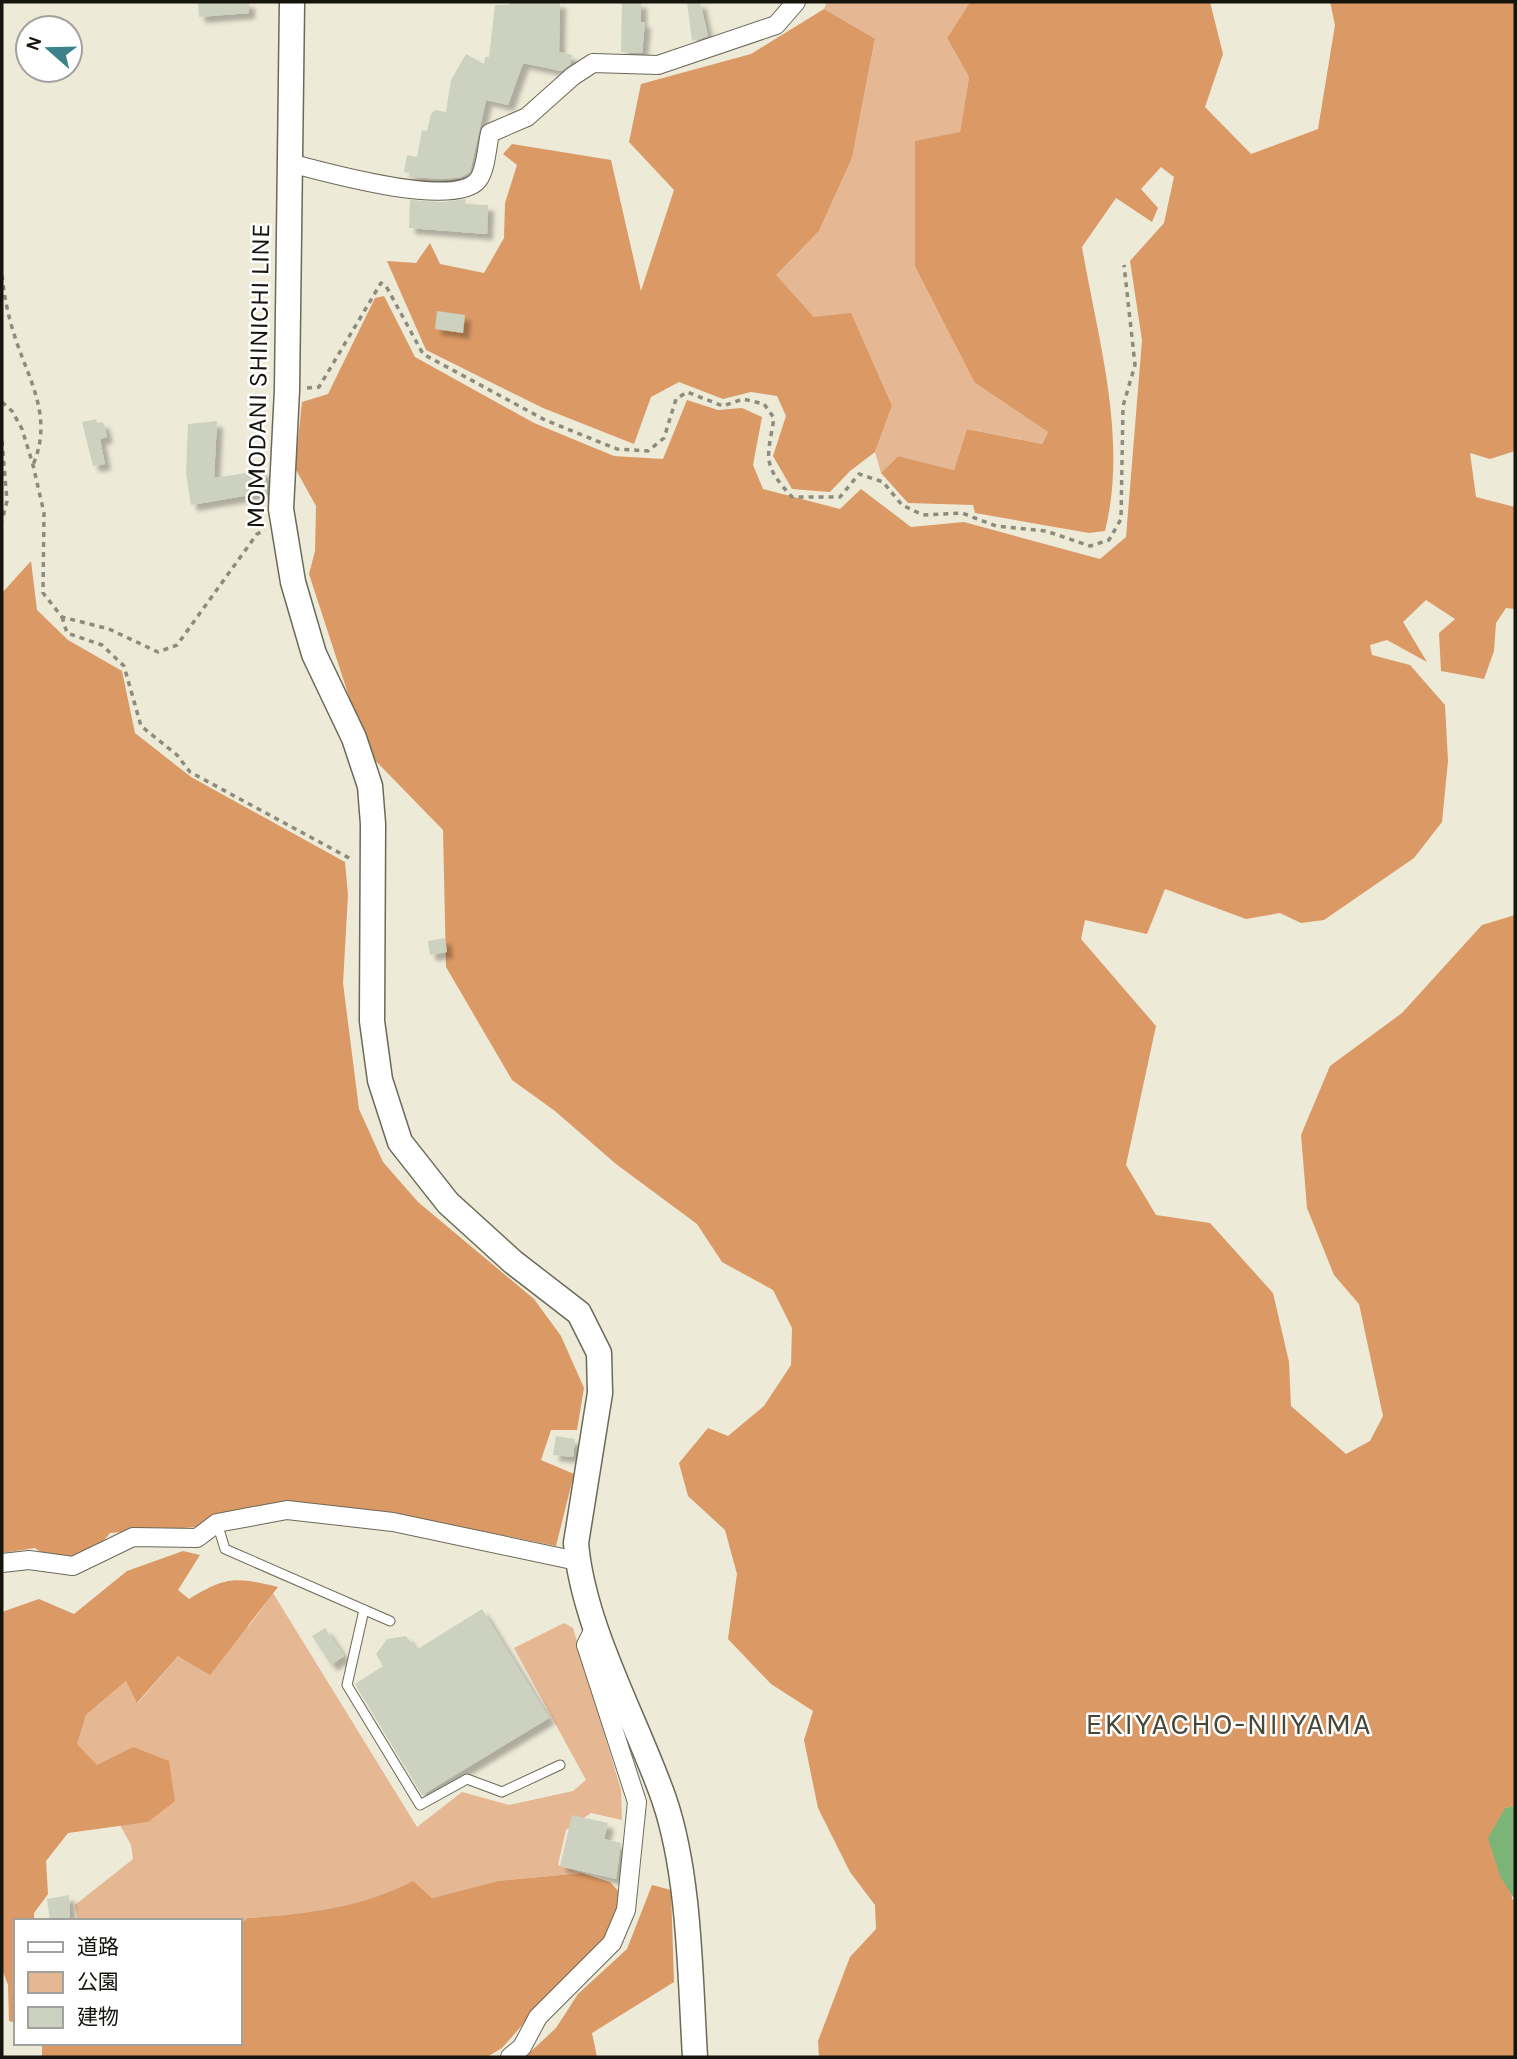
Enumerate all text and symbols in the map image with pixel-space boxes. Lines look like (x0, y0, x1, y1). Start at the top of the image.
north arrow (14, 14, 84, 84)
text: N (21, 33, 47, 54)
street label: MOMODANI SHINICHI LINE (240, 223, 276, 529)
district label: EKIYACHO-NIIYAMA (1086, 1706, 1372, 1742)
legend (14, 1919, 242, 2045)
text: 道路 (77, 1935, 119, 1959)
text: 公園 (77, 1970, 119, 1994)
text: 建物 (77, 2005, 119, 2029)

